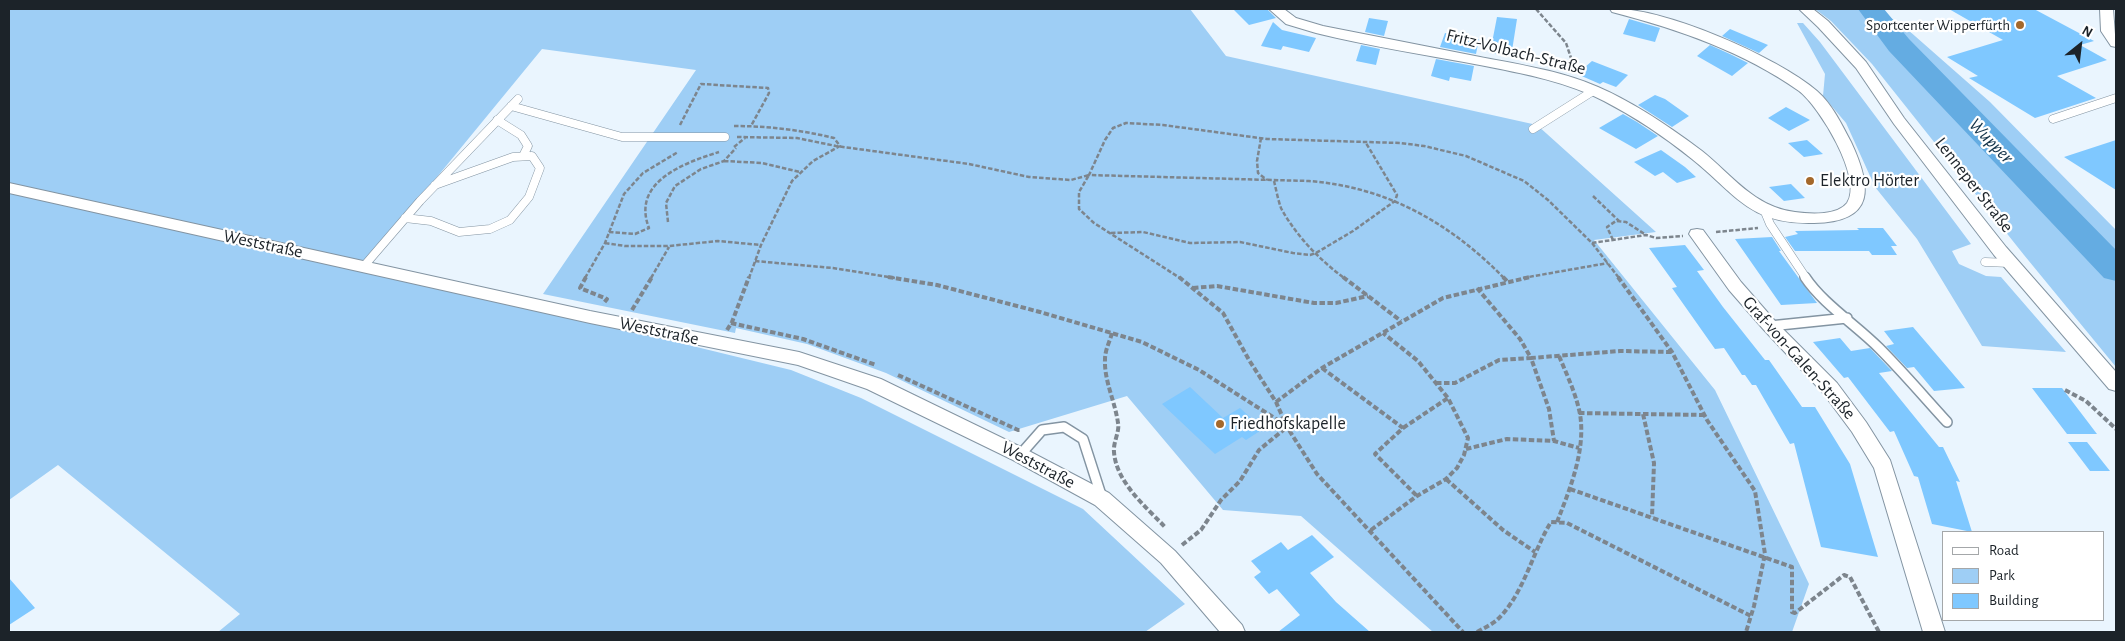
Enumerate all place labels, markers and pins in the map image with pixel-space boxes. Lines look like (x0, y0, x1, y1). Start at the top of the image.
place label: Sportcenter Wipperfürth (1866, 16, 2010, 34)
marker: Sportcenter Wipperfürth (2014, 19, 2026, 31)
place label: Elektro Hörter (1820, 170, 1919, 192)
marker: Elektro Hörter (1804, 175, 1816, 187)
place label: Friedhofskapelle (1230, 413, 1346, 435)
marker: Friedhofskapelle (1214, 418, 1226, 430)

